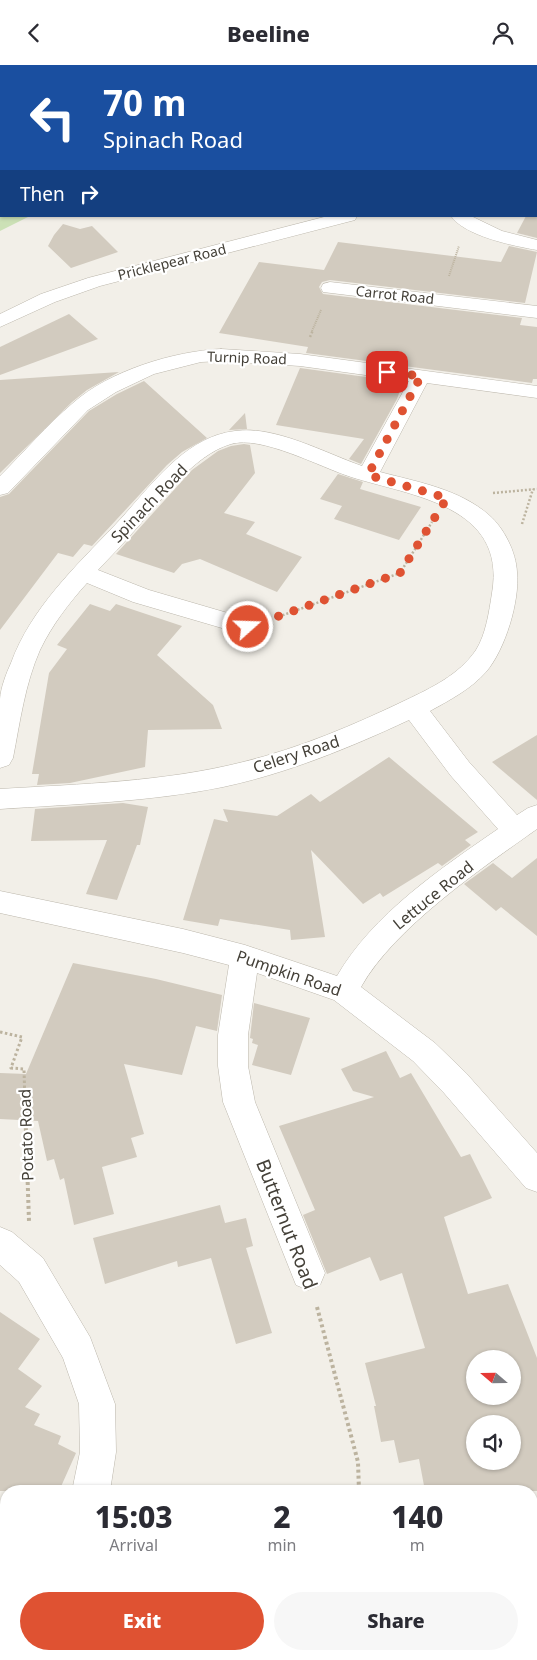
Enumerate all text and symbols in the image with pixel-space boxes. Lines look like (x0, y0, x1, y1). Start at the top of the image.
text: Beeline (227, 18, 310, 48)
icon: back (20, 19, 48, 47)
icon: person (489, 19, 517, 47)
text: 70 m (103, 79, 186, 126)
icon: left (20, 85, 85, 150)
text: Spinach Road (103, 124, 243, 154)
icon: right (75, 180, 103, 208)
text: Then (20, 181, 65, 207)
street label: Pricklepear Road (116, 239, 228, 284)
street label: Carrot Road (355, 281, 435, 308)
street label: Turnip Road (207, 347, 287, 368)
pin (366, 351, 408, 393)
icon: arrive (373, 358, 401, 386)
street label: Spinach Road (106, 459, 192, 547)
position arrow (221, 600, 273, 652)
street label: Celery Road (250, 730, 342, 778)
street label: Lettuce Road (388, 856, 478, 934)
street label: Pumpkin Road (234, 945, 344, 1001)
street label: Potato Road (13, 1089, 39, 1181)
street label: Butternut Road (250, 1155, 324, 1293)
north arrow (466, 1350, 521, 1405)
map controls (466, 1350, 521, 1470)
button: sound (466, 1415, 521, 1470)
text: 15:03 (95, 1496, 173, 1537)
text: 2 (273, 1496, 291, 1537)
text: 140 (391, 1496, 443, 1537)
text: Arrival (109, 1534, 158, 1556)
text: min (267, 1534, 296, 1556)
text: m (410, 1534, 425, 1556)
button: Exit (20, 1592, 264, 1650)
button: Share (274, 1592, 518, 1650)

